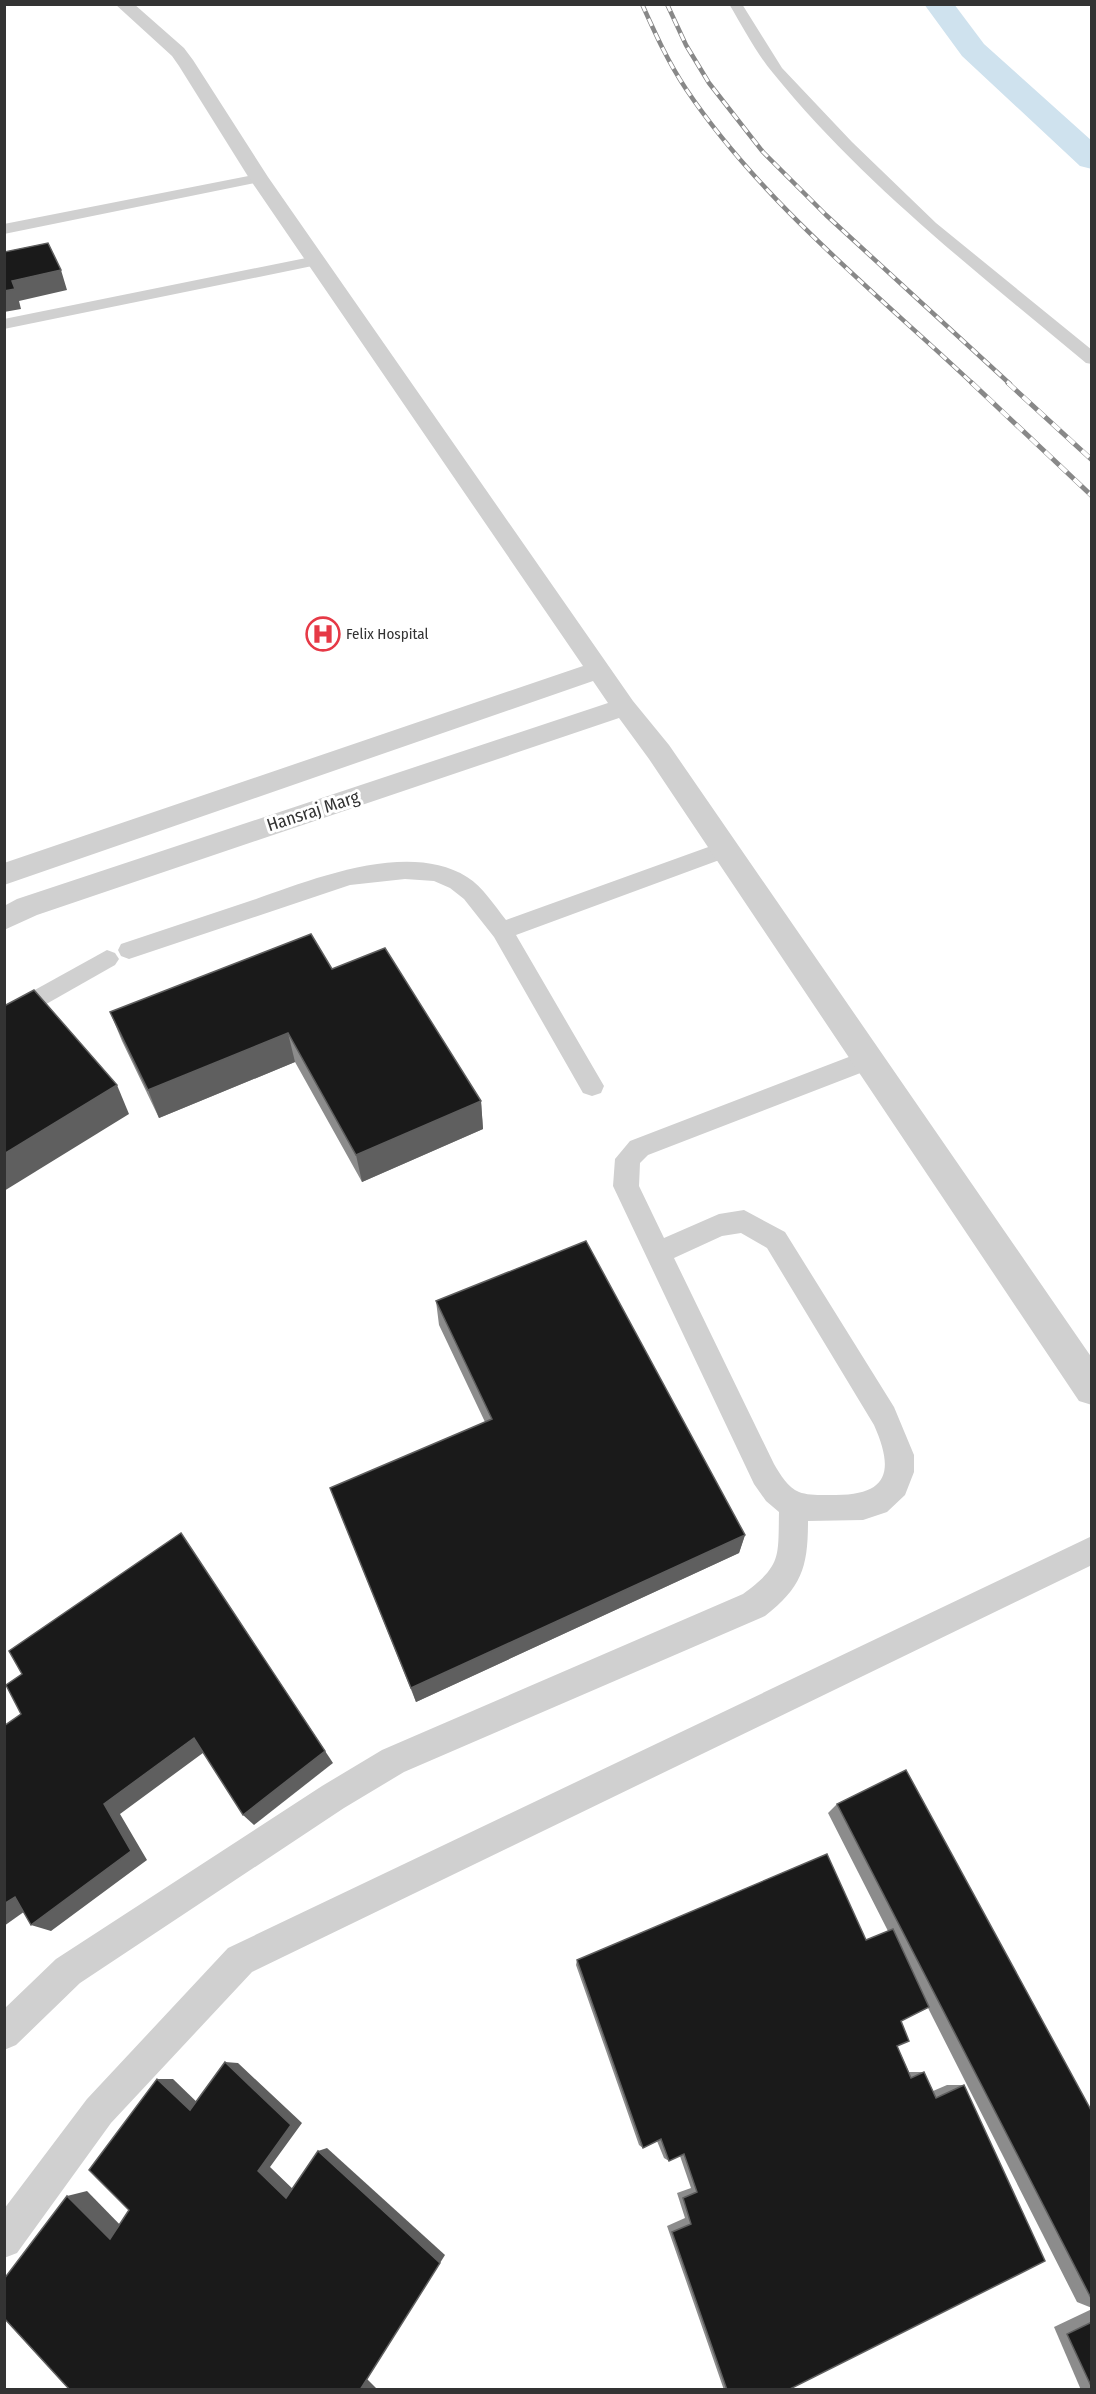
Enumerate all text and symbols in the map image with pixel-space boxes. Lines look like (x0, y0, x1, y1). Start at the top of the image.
hospital icon: Felix Hospital (305, 616, 341, 652)
place label: Felix Hospital (346, 625, 428, 643)
street label: Hansraj Marg (264, 786, 363, 836)

